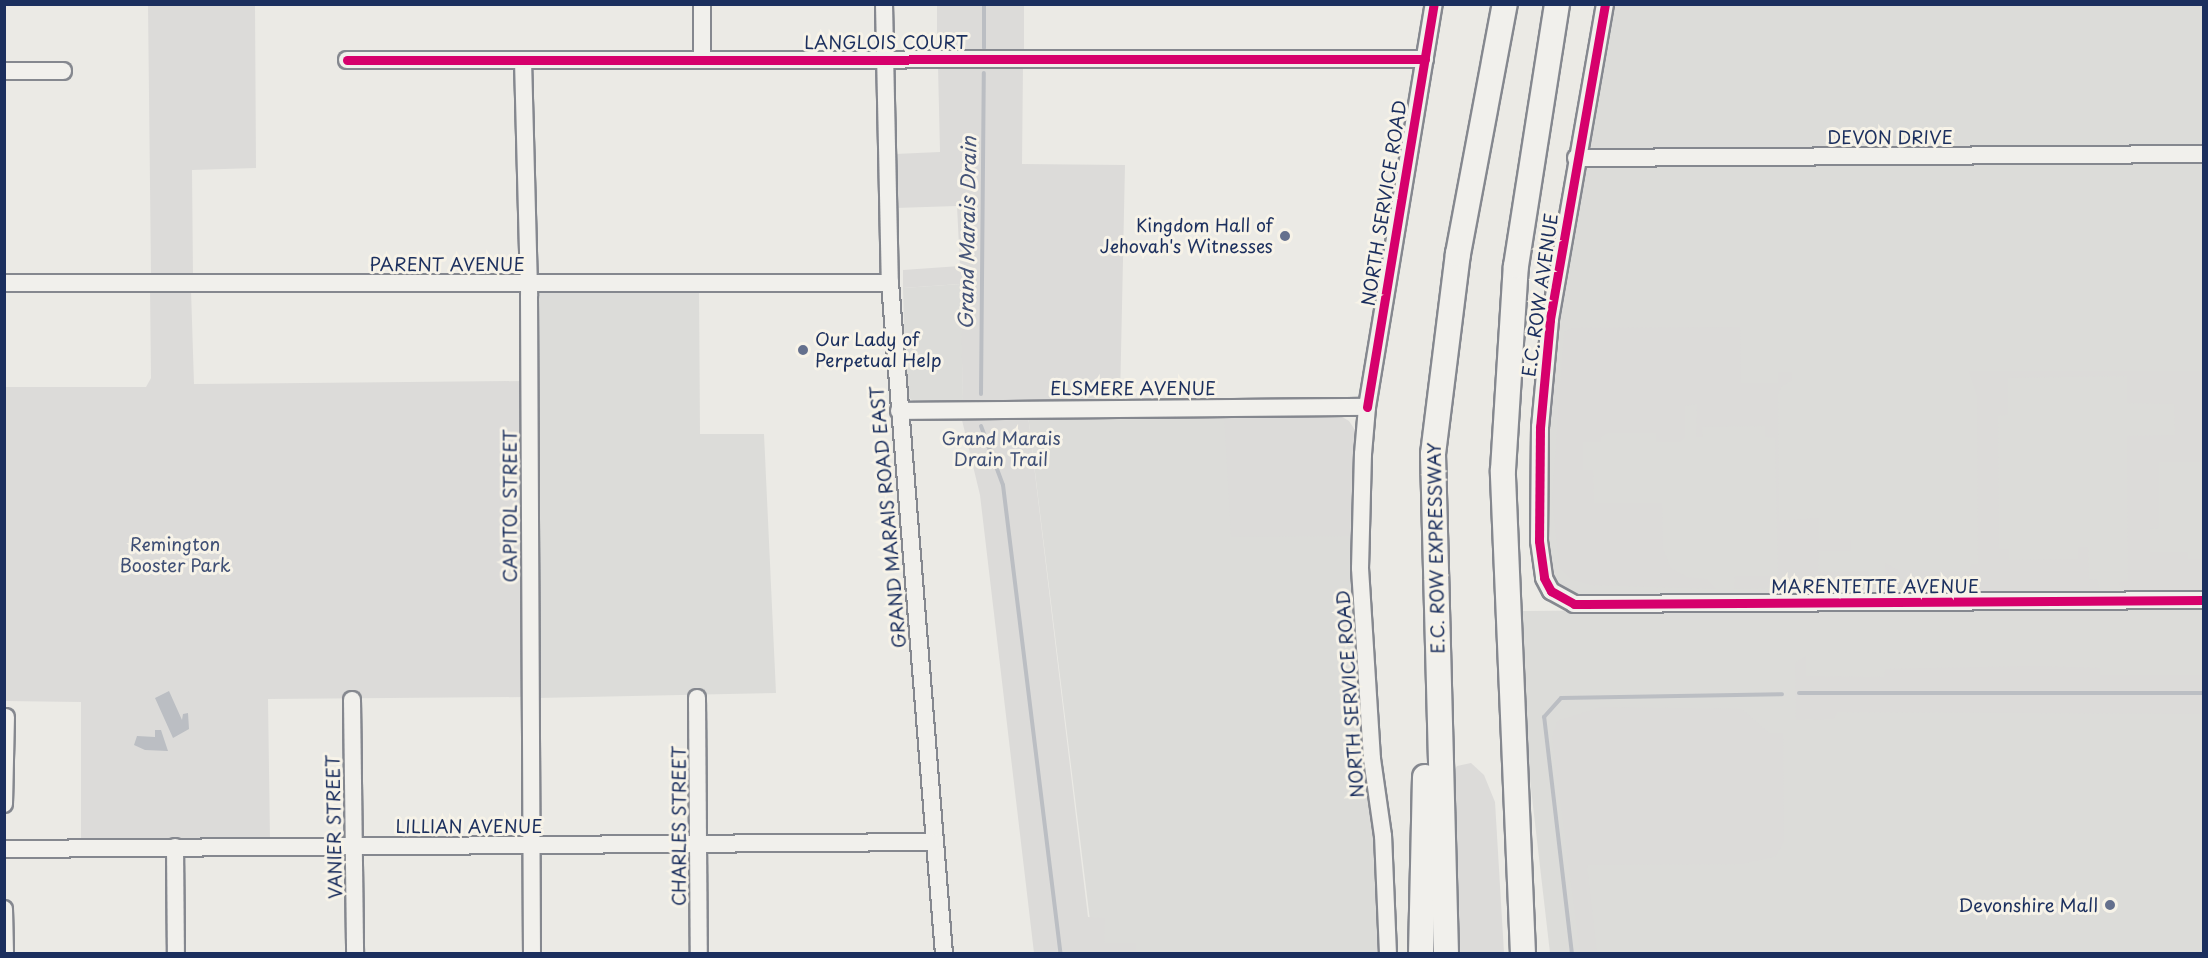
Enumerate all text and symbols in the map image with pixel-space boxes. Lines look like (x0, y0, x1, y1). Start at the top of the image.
street label: LANGLOIS COURT (803, 31, 969, 53)
street label: NORTH SERVICE ROAD (1357, 97, 1411, 309)
street label: DEVON DRIVE (1827, 126, 1953, 148)
water label: Grand Marais Drain (953, 135, 981, 331)
street label: E.C. ROW AVENUE (1518, 211, 1562, 379)
place label: Kingdom Hall of Jehovah's Witnesses (1100, 215, 1273, 258)
marker: Kingdom Hall of Jehovah's Witnesses (1278, 229, 1292, 243)
street label: PARENT AVENUE (369, 253, 525, 275)
place label: Our Lady of Perpetual Help (815, 329, 942, 372)
marker: Our Lady of Perpetual Help (796, 343, 810, 357)
street label: ELSMERE AVENUE (1050, 377, 1216, 399)
street label: GRAND MARAIS ROAD EAST (866, 385, 910, 649)
street label: CAPITOL STREET (499, 427, 521, 585)
park label: Grand Marais Drain Trail (941, 428, 1061, 470)
street label: E.C. ROW EXPRESSWAY (1423, 441, 1449, 655)
park label: Remington Booster Park (119, 534, 231, 576)
street label: MARENTETTE AVENUE (1771, 575, 1979, 597)
street label: NORTH SERVICE ROAD (1332, 588, 1368, 800)
street label: CHARLES STREET (668, 745, 690, 907)
street label: VANIER STREET (322, 755, 346, 899)
street label: LILLIAN AVENUE (395, 815, 543, 837)
place label: Devonshire Mall (1958, 894, 2098, 916)
marker: Devonshire Mall (2103, 898, 2117, 912)

